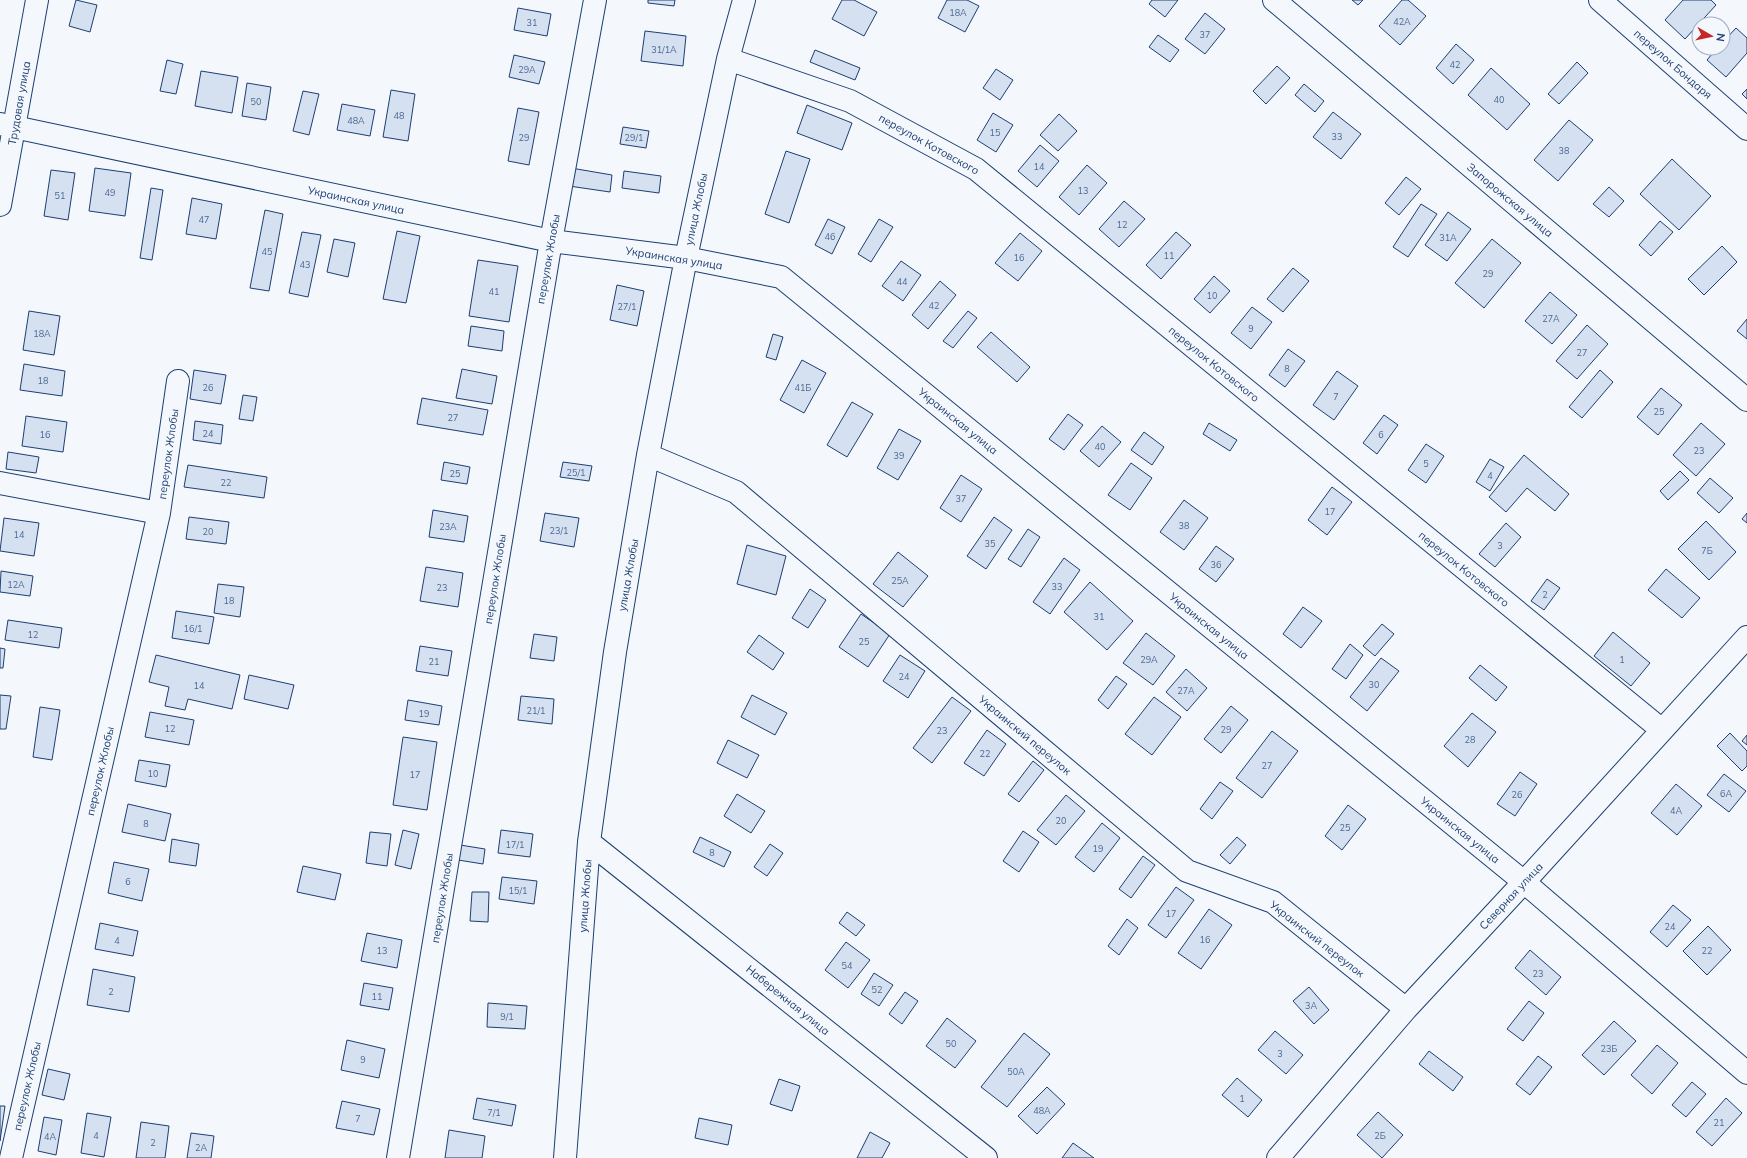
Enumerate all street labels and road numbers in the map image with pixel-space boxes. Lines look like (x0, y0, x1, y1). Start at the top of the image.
street label: переулок Бондаря (1631, 26, 1715, 102)
street label: Трудовая улица (5, 60, 33, 146)
street label: переулок Котовского (876, 111, 982, 177)
street label: Запорожская улица (1464, 160, 1556, 240)
street label: улица Жлобы (682, 172, 710, 246)
street label: Украинская улица (305, 183, 406, 217)
street label: переулок Жлобы (533, 213, 563, 305)
street label: Украинская улица (623, 243, 724, 273)
street label: переулок Котовского (1166, 323, 1262, 405)
street label: Украинская улица (915, 384, 1001, 457)
street label: переулок Жлобы (155, 408, 181, 500)
street label: переулок Котовского (1416, 528, 1512, 610)
street label: переулок Жлобы (481, 533, 509, 625)
street label: улица Жлобы (615, 538, 641, 612)
street label: Украинская улица (1166, 589, 1252, 662)
street label: Украинский переулок (975, 692, 1074, 778)
street label: переулок Жлобы (83, 725, 117, 817)
street label: Украинская улица (1417, 793, 1503, 866)
street label: переулок Жлобы (428, 852, 456, 944)
street label: улица Жлобы (575, 859, 595, 933)
street label: Северная улица (1476, 860, 1546, 932)
street label: Украинский переулок (1266, 897, 1367, 980)
street label: Набережная улица (743, 962, 833, 1038)
street label: переулок Жлобы (10, 1040, 44, 1132)

